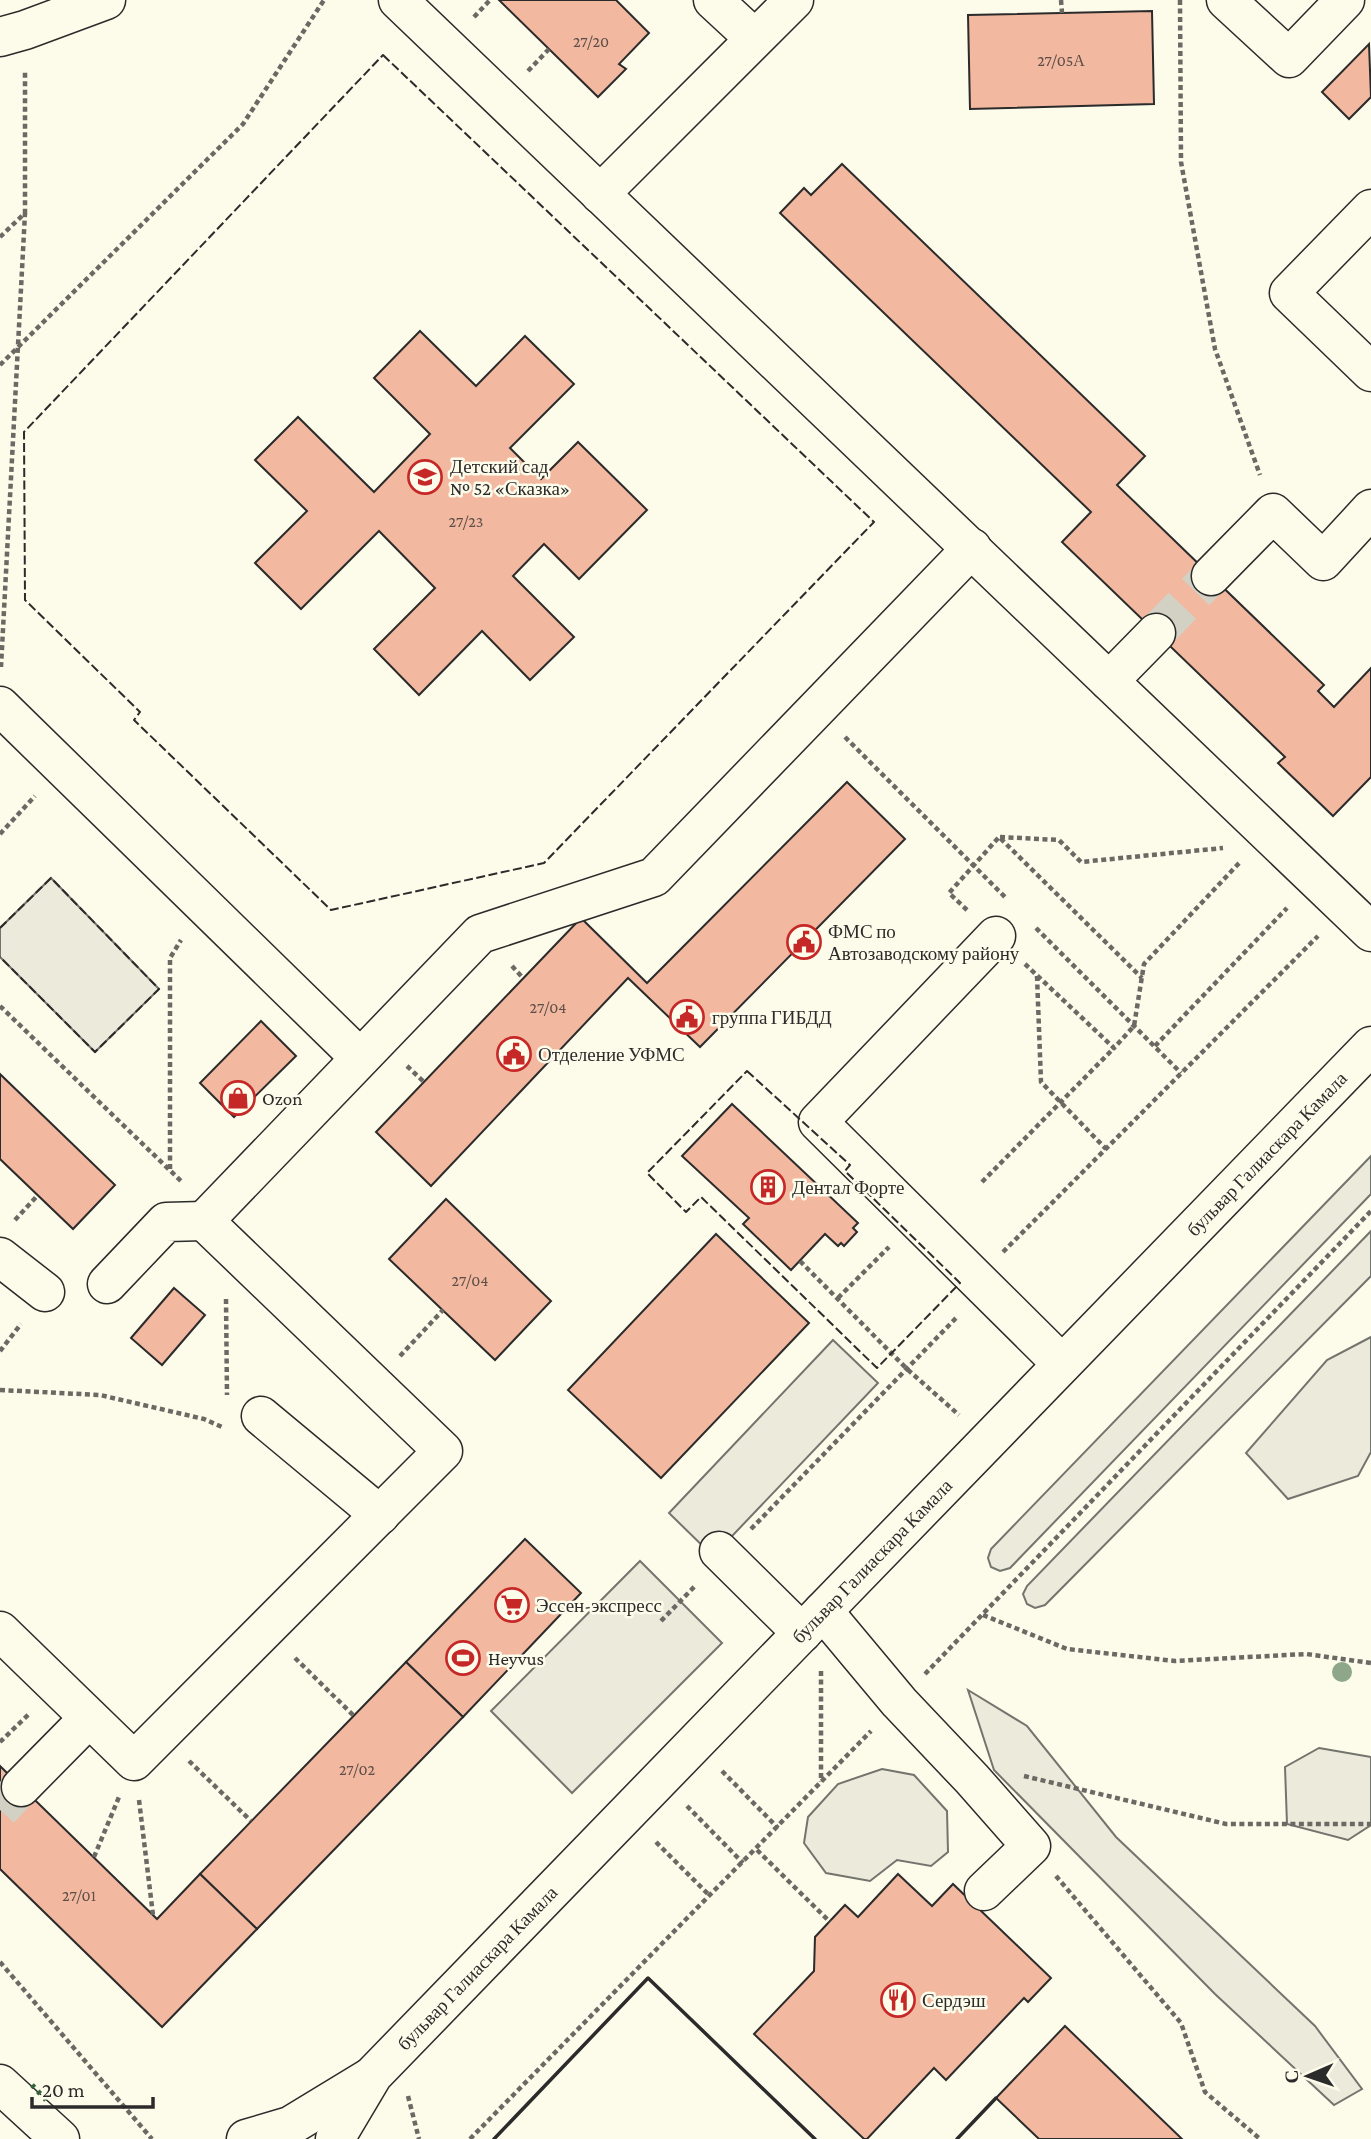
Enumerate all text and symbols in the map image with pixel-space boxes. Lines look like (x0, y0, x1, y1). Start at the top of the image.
house number: 27/20 (573, 33, 609, 50)
house number: 27/05А (1037, 52, 1085, 69)
place label: Детский сад № 52 «Сказка» (450, 456, 570, 499)
school or university icon: Детский сад № 52 «Сказка» (406, 458, 444, 496)
house number: 27/23 (449, 513, 483, 530)
place label: ФМС по Автозаводскому району (828, 921, 1020, 964)
public building icon: ФМС по Автозаводскому району (785, 923, 823, 961)
public building icon: группа ГИБДД (668, 998, 706, 1036)
house number: 27/04 (530, 999, 566, 1016)
place label: группа ГИБДД (712, 1007, 832, 1028)
public building icon: Отделение УФМС (495, 1035, 533, 1073)
place label: Отделение УФМС (538, 1044, 685, 1065)
street label: бульвар Галиаскара Камала (1183, 1067, 1351, 1240)
shop icon: Ozon (219, 1079, 257, 1117)
place label: Ozon (262, 1088, 302, 1109)
building icon: Дентал Форте (749, 1168, 787, 1206)
place label: Дентал Форте (792, 1177, 904, 1198)
house number: 27/04 (452, 1272, 488, 1289)
street label: бульвар Галиаскара Камала (788, 1474, 956, 1647)
supermarket icon: Эссен-экспресс (493, 1586, 531, 1624)
place label: Эссен-экспресс (536, 1595, 662, 1616)
sports icon: Heyvus (444, 1639, 482, 1677)
place label: Heyvus (488, 1648, 544, 1669)
house number: 27/02 (339, 1761, 375, 1778)
street label: бульвар Галиаскара Камала (393, 1881, 562, 2054)
house number: 27/01 (62, 1887, 96, 1904)
restaurant icon: Сердэш (879, 1981, 917, 2019)
place label: Сердэш (922, 1990, 986, 2011)
north arrow (1273, 2041, 1343, 2111)
scale bar (32, 2066, 152, 2110)
text: С (1281, 2069, 1302, 2084)
text: 20 m (42, 2078, 85, 2102)

